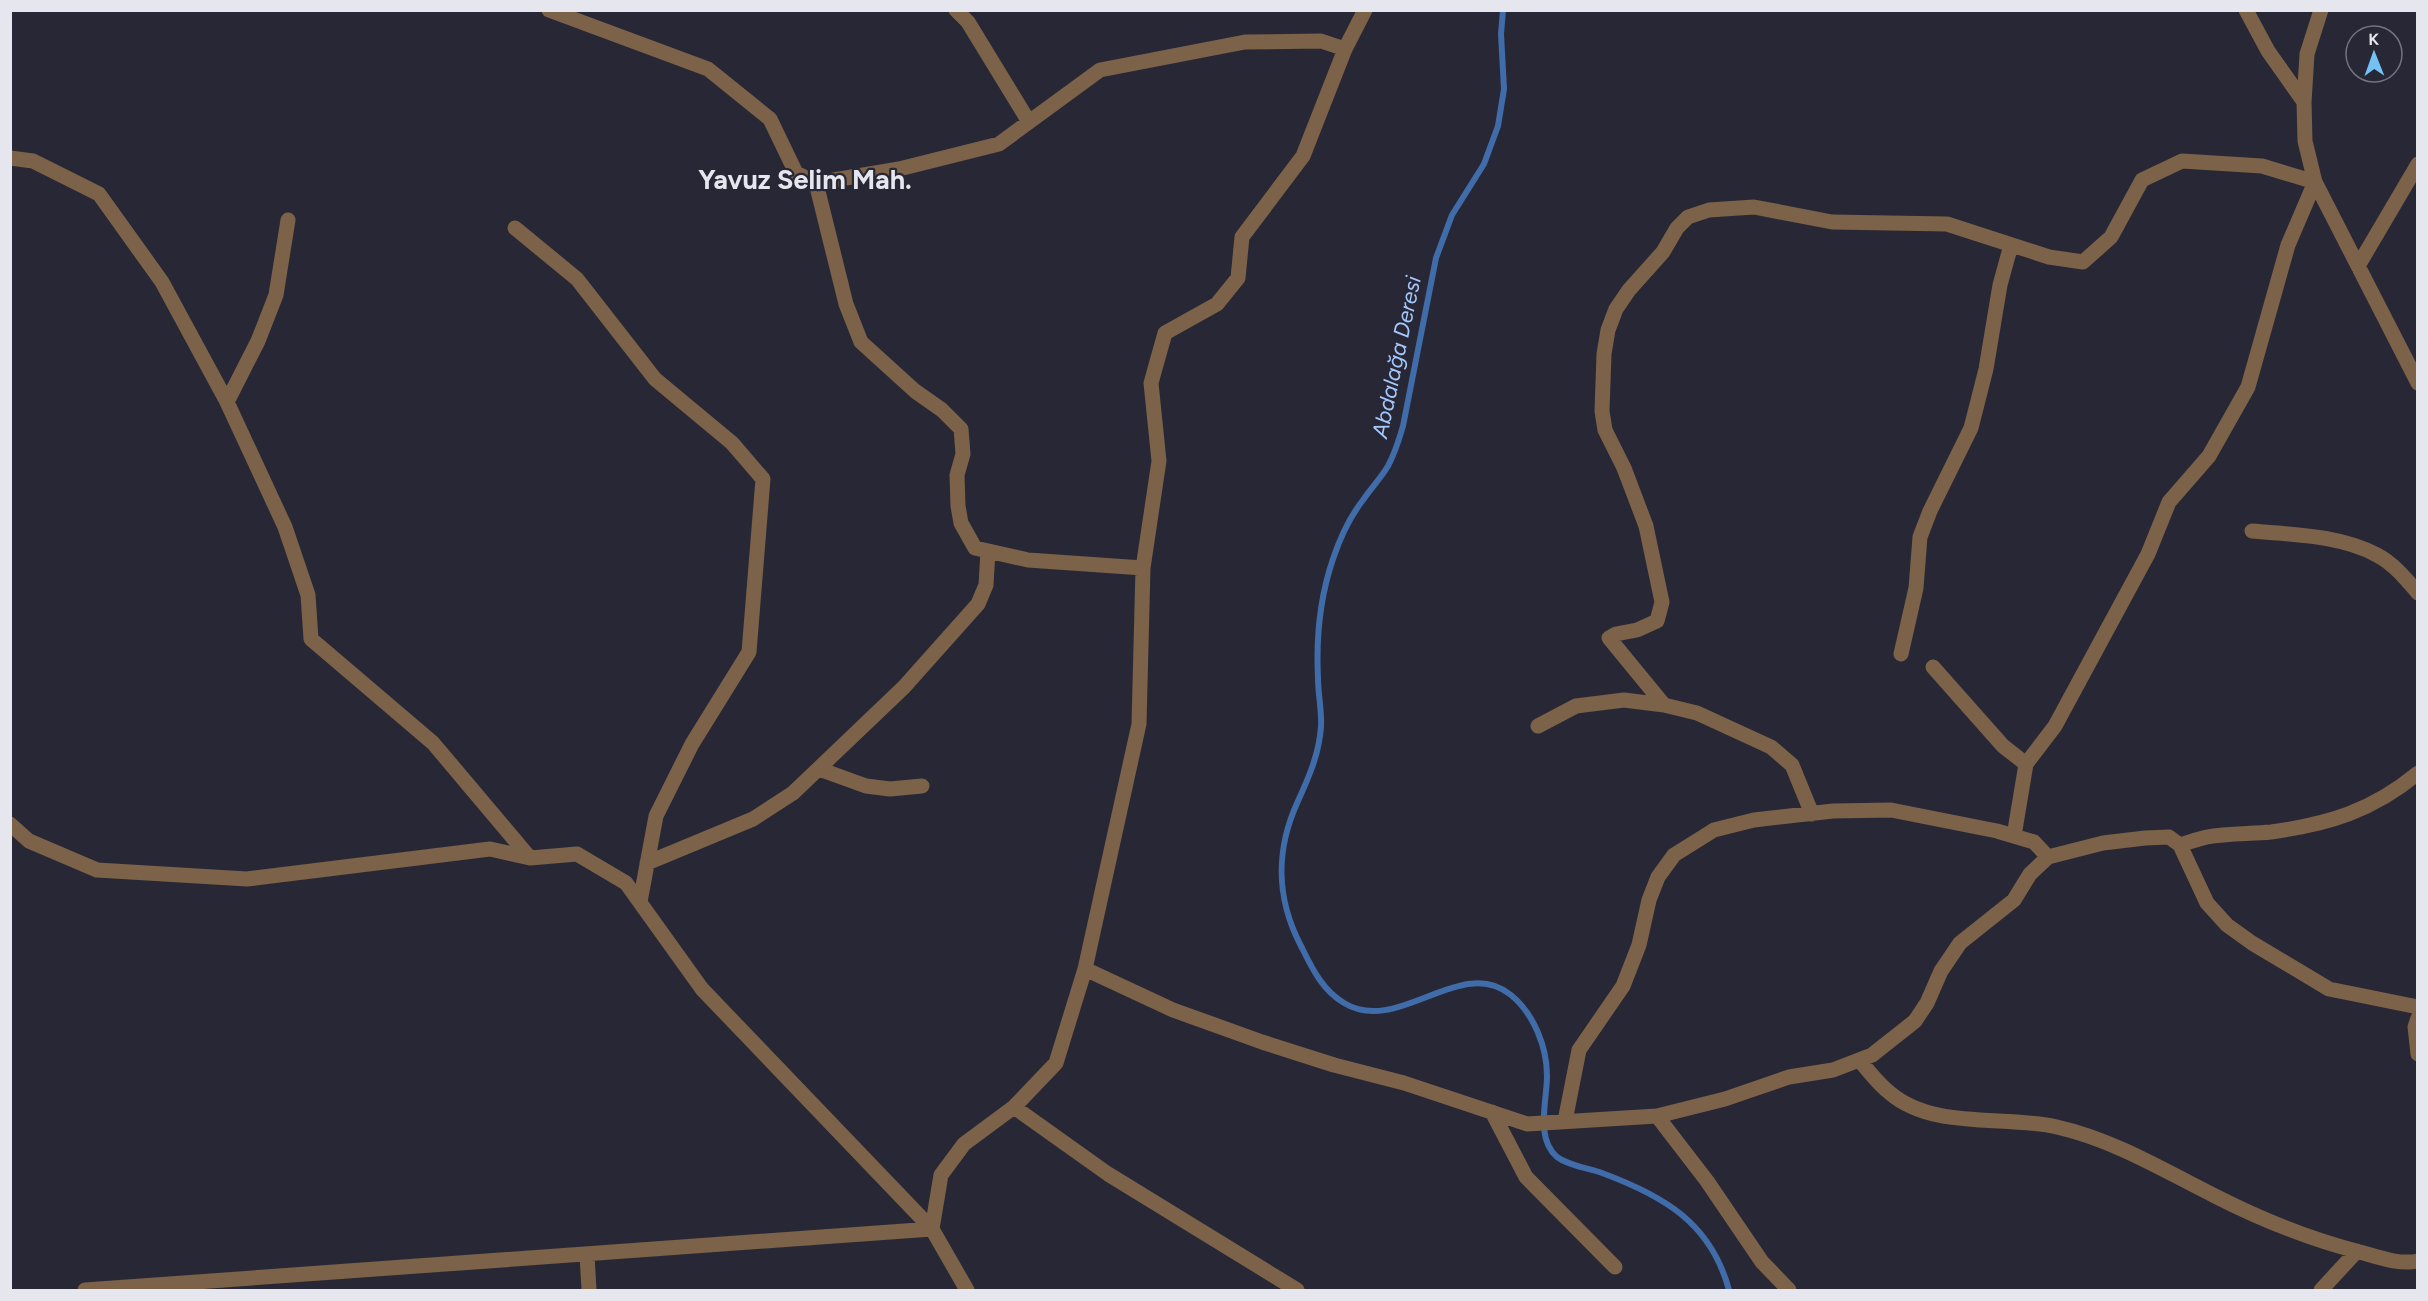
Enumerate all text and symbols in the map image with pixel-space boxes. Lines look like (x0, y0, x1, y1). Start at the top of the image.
north arrow (2344, 24, 2404, 84)
text: K (2368, 30, 2380, 49)
district label: Yavuz Selim Mah. (698, 163, 912, 196)
water label: Abdalağa Deresi (1366, 273, 1427, 442)

